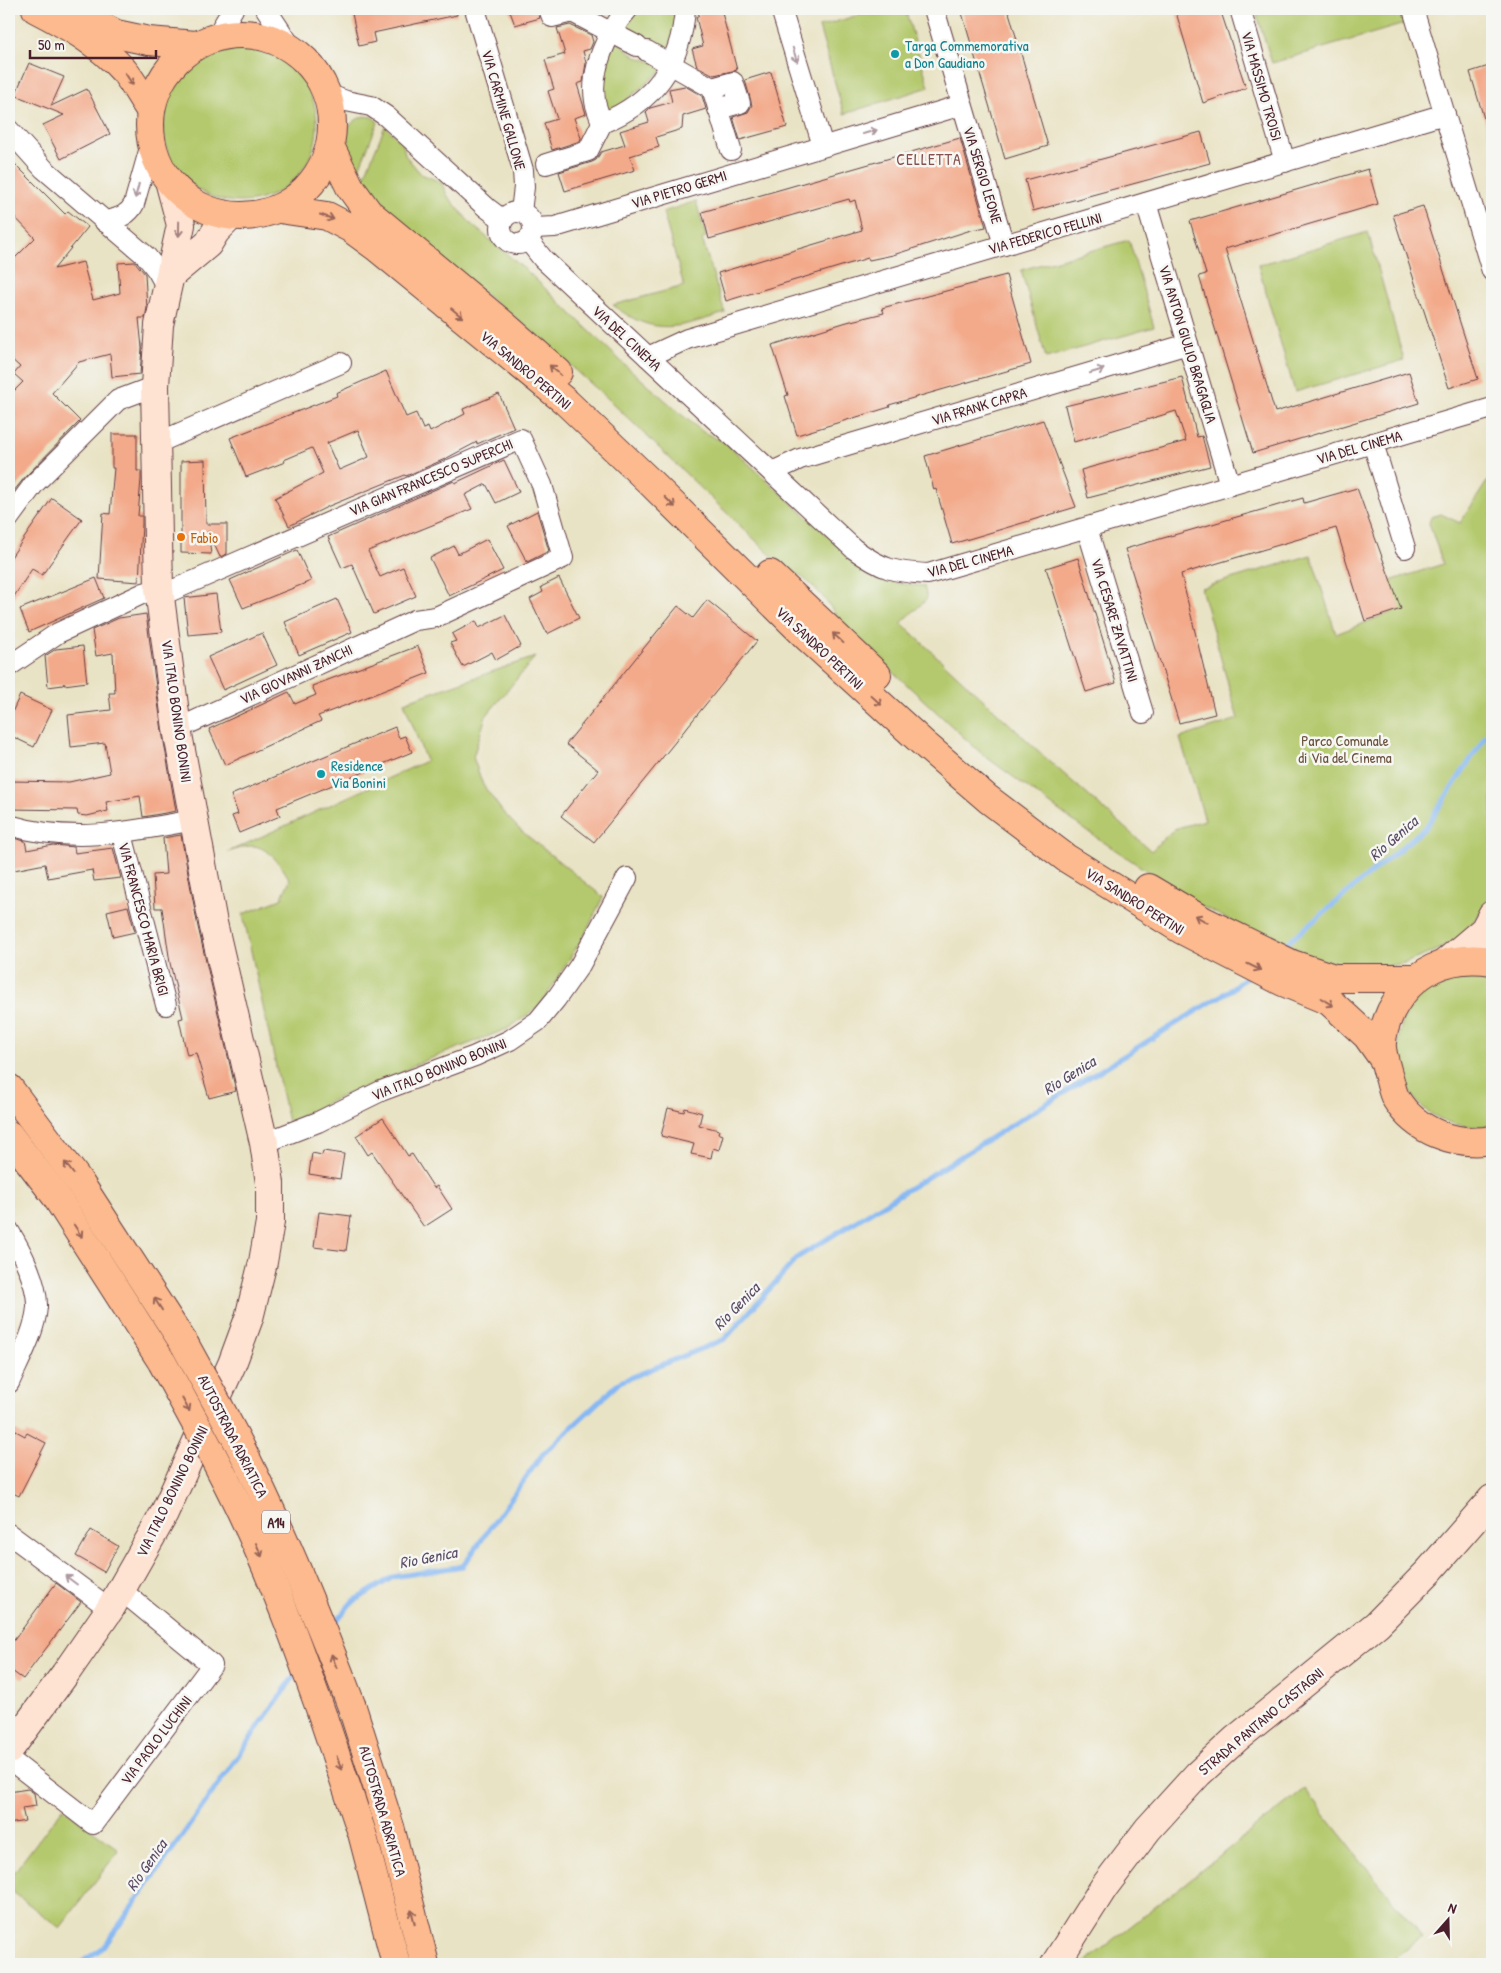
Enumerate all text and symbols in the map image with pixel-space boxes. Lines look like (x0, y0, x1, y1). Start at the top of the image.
scale bar (30, 28, 156, 60)
street label: VIA MASSIMO TROISI (1236, 29, 1288, 143)
text: 50 m (38, 34, 65, 55)
place label: Targa Commemorativa a Don Gaudiano (905, 35, 1029, 73)
street label: VIA CARMINE GALLONE (477, 47, 531, 173)
one-way arrow (791, 47, 800, 63)
marker: Targa Commemorativa a Don Gaudiano (889, 48, 901, 60)
one-way arrow (125, 72, 135, 86)
street label: VIA SERGIO LEONE (958, 124, 1008, 227)
one-way arrow (861, 127, 877, 137)
district label: CELLETTA (896, 148, 962, 170)
street label: VIA PIETRO GERMI (629, 165, 729, 213)
one-way arrow (132, 183, 142, 199)
street label: VIA FEDERICO FELLINI (986, 207, 1104, 259)
one-way arrow (319, 213, 334, 222)
one-way arrow (175, 220, 184, 236)
street label: VIA ANTON GIULIO BRAGAGLIA (1154, 262, 1222, 426)
street label: VIA DEL CINEMA (588, 300, 667, 376)
one-way arrow (450, 308, 463, 319)
street label: VIA SANDRO PERTINI (476, 326, 576, 414)
one-way arrow (549, 364, 562, 376)
one-way arrow (1089, 365, 1105, 375)
street label: VIA FRANK CAPRA (929, 381, 1030, 430)
street label: VIA DEL CINEMA (1314, 425, 1405, 469)
street label: VIA GIAN FRANCESCO SUPERCHI (346, 433, 516, 521)
one-way arrow (664, 496, 677, 508)
place label: Fabio (190, 527, 218, 548)
marker: Fabio (175, 531, 187, 543)
street label: VIA DEL CINEMA (925, 539, 1016, 583)
street label: VIA CESARE ZAVATTINI (1086, 556, 1144, 684)
street label: VIA SANDRO PERTINI (771, 602, 869, 694)
one-way arrow (832, 632, 844, 644)
street label: VIA ITALO BONINO BONINI (157, 638, 197, 784)
street label: VIA GIOVANNI ZANCHI (236, 639, 356, 709)
one-way arrow (869, 694, 882, 706)
park label: Parco Comunale di Via del Cinema (1298, 730, 1392, 768)
place label: Residence Via Bonini (331, 755, 386, 793)
marker: Residence Via Bonini (315, 768, 327, 780)
water label: Rio Genica (1364, 809, 1424, 865)
street label: VIA FRANCESCO MARIA BRIGI (113, 840, 175, 998)
street label: VIA SANDRO PERTINI (1081, 862, 1189, 940)
one-way arrow (1194, 913, 1208, 923)
one-way arrow (1246, 963, 1261, 972)
one-way arrow (1320, 998, 1334, 1008)
street label: VIA ITALO BONINO BONINI (368, 1032, 510, 1106)
water label: Rio Genica (1038, 1049, 1101, 1100)
one-way arrow (64, 1161, 74, 1175)
one-way arrow (73, 1224, 83, 1238)
water label: Rio Genica (708, 1276, 765, 1335)
one-way arrow (153, 1297, 164, 1311)
street label: AUTOSTRADA ADRIATICA (193, 1371, 273, 1502)
one-way arrow (182, 1397, 191, 1412)
street label: VIA ITALO BONINO BONINI (131, 1422, 213, 1560)
road number: A14 (262, 1510, 290, 1534)
water label: Rio Genica (397, 1540, 460, 1573)
one-way arrow (254, 1542, 264, 1557)
one-way arrow (64, 1575, 78, 1585)
one-way arrow (329, 1654, 339, 1669)
street label: STRADA PANTANO CASTAGNI (1194, 1662, 1328, 1780)
street label: VIA PAOLO LUCHINI (115, 1691, 197, 1789)
street label: AUTOSTRADA ADRIATICA (354, 1743, 412, 1879)
one-way arrow (334, 1755, 344, 1771)
water label: Rio Genica (120, 1833, 173, 1895)
north arrow (1424, 1896, 1474, 1946)
text: N (1446, 1897, 1460, 1918)
one-way arrow (408, 1909, 417, 1925)

